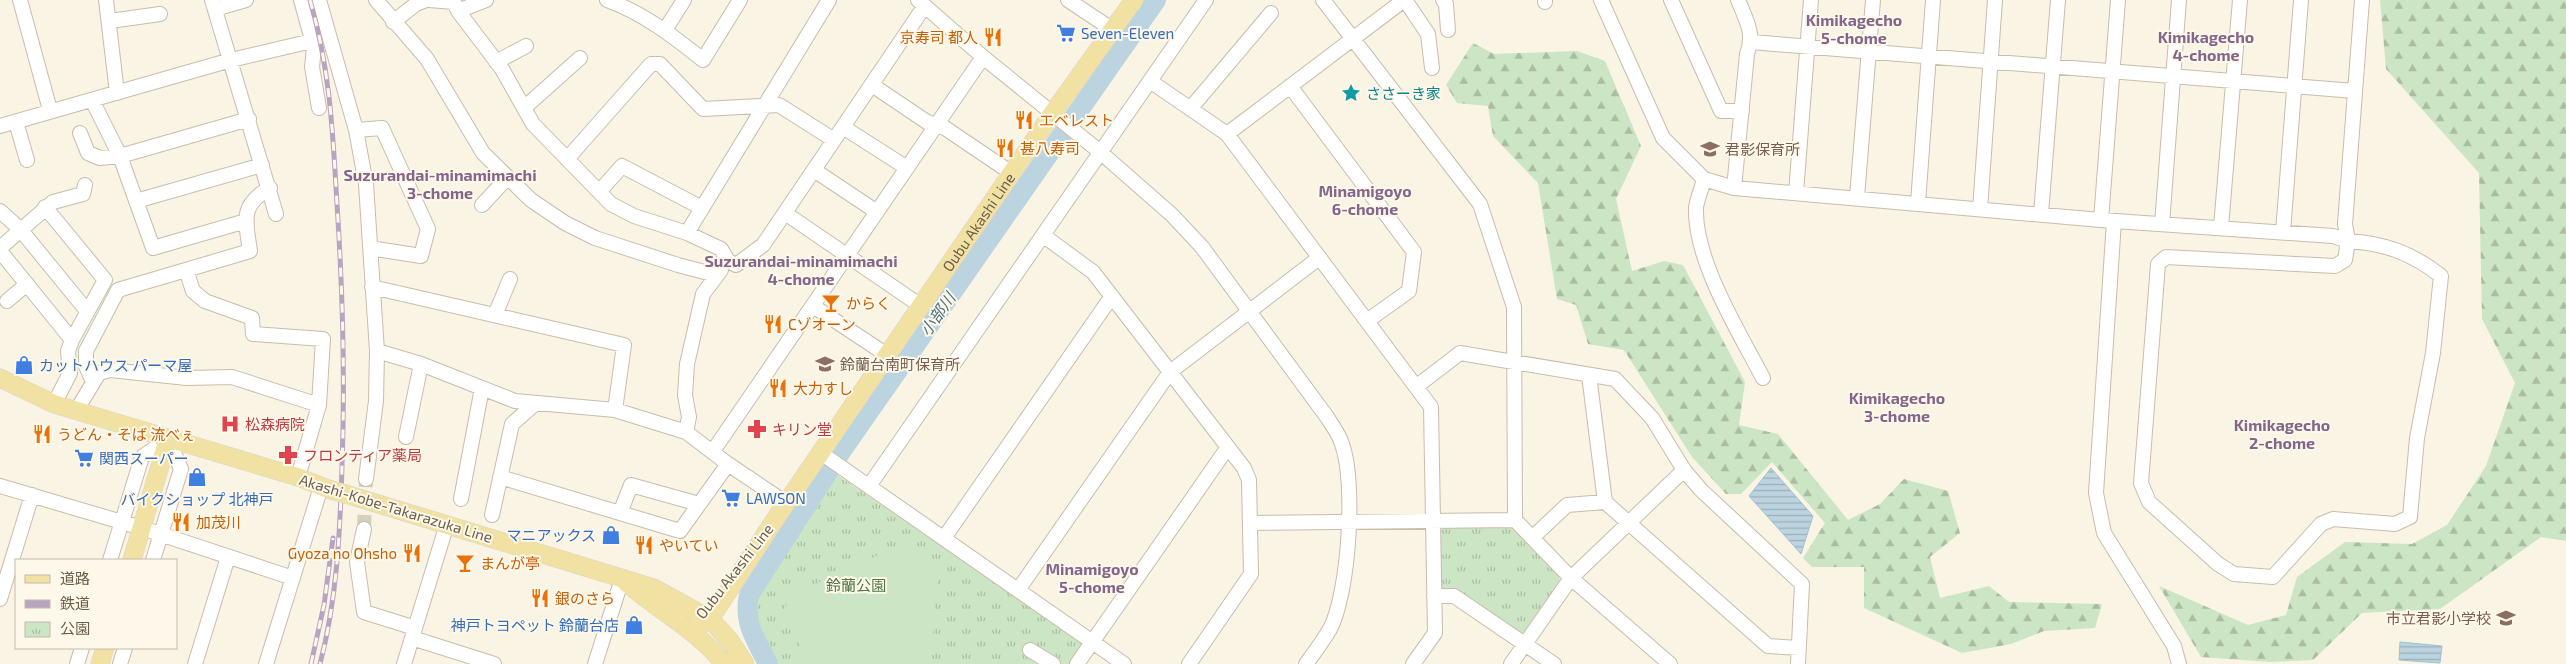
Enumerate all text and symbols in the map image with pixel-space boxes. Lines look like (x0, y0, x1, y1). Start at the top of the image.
district label: Kimikagecho 5-chome (1806, 10, 1902, 47)
supermarket icon: Seven-Eleven (1055, 22, 1077, 44)
place label: Seven-Eleven (1081, 24, 1174, 42)
restaurant icon: 京寿司 都人 (982, 26, 1004, 48)
district label: Kimikagecho 4-chome (2158, 27, 2254, 64)
place label: 京寿司 都人 (900, 28, 978, 46)
place icon: ささーき家 (1340, 82, 1362, 104)
place label: ささーき家 (1366, 84, 1441, 102)
restaurant icon: エベレスト (1013, 109, 1035, 131)
place label: エベレスト (1039, 111, 1114, 129)
restaurant icon: 甚八寿司 (994, 137, 1016, 159)
school or university icon: 君影保育所 (1699, 138, 1721, 160)
place label: 甚八寿司 (1020, 139, 1080, 157)
place label: 君影保育所 (1725, 140, 1800, 158)
district label: Suzurandai-minamimachi 3-chome (343, 165, 537, 202)
street label: Oubu Akashi Line (938, 169, 1018, 275)
district label: Minamigoyo 6-chome (1318, 181, 1412, 218)
district label: Suzurandai-minamimachi 4-chome (704, 251, 898, 288)
water label: 小部川 (915, 287, 960, 339)
bar icon: からく (820, 292, 842, 314)
place label: からく (846, 294, 891, 312)
restaurant icon: Cゾオーン (762, 313, 784, 335)
place label: Cゾオーン (788, 315, 856, 333)
school or university icon: 鈴蘭台南町保育所 (814, 353, 836, 375)
shop icon: カットハウス パーマ屋 (13, 354, 35, 376)
place label: 鈴蘭台南町保育所 (840, 355, 960, 373)
place label: カットハウス パーマ屋 (39, 356, 192, 374)
restaurant icon: 大力すし (767, 377, 789, 399)
place label: 大力すし (793, 379, 853, 397)
district label: Kimikagecho 3-chome (1849, 388, 1945, 425)
hospital icon: 松森病院 (219, 413, 241, 435)
place label: 松森病院 (245, 415, 305, 433)
district label: Kimikagecho 2-chome (2234, 415, 2330, 452)
pharmacy icon: キリン堂 (746, 418, 768, 440)
place label: キリン堂 (772, 420, 832, 438)
restaurant icon: うどん・そば 流べぇ (31, 423, 53, 445)
place label: うどん・そば 流べぇ (57, 425, 195, 443)
pharmacy icon: フロンティア薬局 (277, 444, 299, 466)
place label: フロンティア薬局 (303, 446, 422, 464)
supermarket icon: 関西スーパー (73, 447, 95, 469)
place label: 関西スーパー (99, 449, 189, 467)
shop icon: バイクショップ 北神戸 (186, 466, 208, 488)
street label: Akashi-Kobe-Takarazuka Line (297, 470, 495, 546)
supermarket icon: LAWSON (720, 487, 742, 509)
place label: LAWSON (746, 489, 806, 507)
place label: バイクショップ 北神戸 (120, 490, 274, 508)
restaurant icon: 加茂川 (170, 511, 192, 533)
place label: 加茂川 (196, 513, 241, 531)
street label: Oubu Akashi Line (691, 520, 777, 622)
shop icon: マニアックス (600, 524, 622, 546)
place label: マニアックス (506, 526, 596, 544)
restaurant icon: やいてい (633, 534, 655, 556)
place label: やいてい (659, 536, 719, 554)
restaurant icon: Gyoza no Ohsho (401, 542, 423, 564)
place label: Gyoza no Ohsho (288, 544, 397, 562)
bar icon: まんが亭 (454, 552, 476, 574)
place label: まんが亭 (480, 554, 540, 572)
legend (15, 559, 178, 649)
district label: Minamigoyo 5-chome (1045, 559, 1139, 596)
text: 道路 (60, 569, 90, 587)
park label: 鈴蘭公園 (826, 576, 886, 594)
restaurant icon: 銀のさら (529, 587, 551, 609)
place label: 銀のさら (555, 589, 615, 607)
text: 鉄道 (60, 594, 90, 612)
school or university icon: 市立君影小学校 (2495, 607, 2517, 629)
place label: 市立君影小学校 (2386, 609, 2491, 627)
shop icon: 神戸トヨペット 鈴蘭台店 (623, 614, 645, 636)
place label: 神戸トヨペット 鈴蘭台店 (451, 616, 619, 634)
text: 公園 (60, 619, 90, 637)

